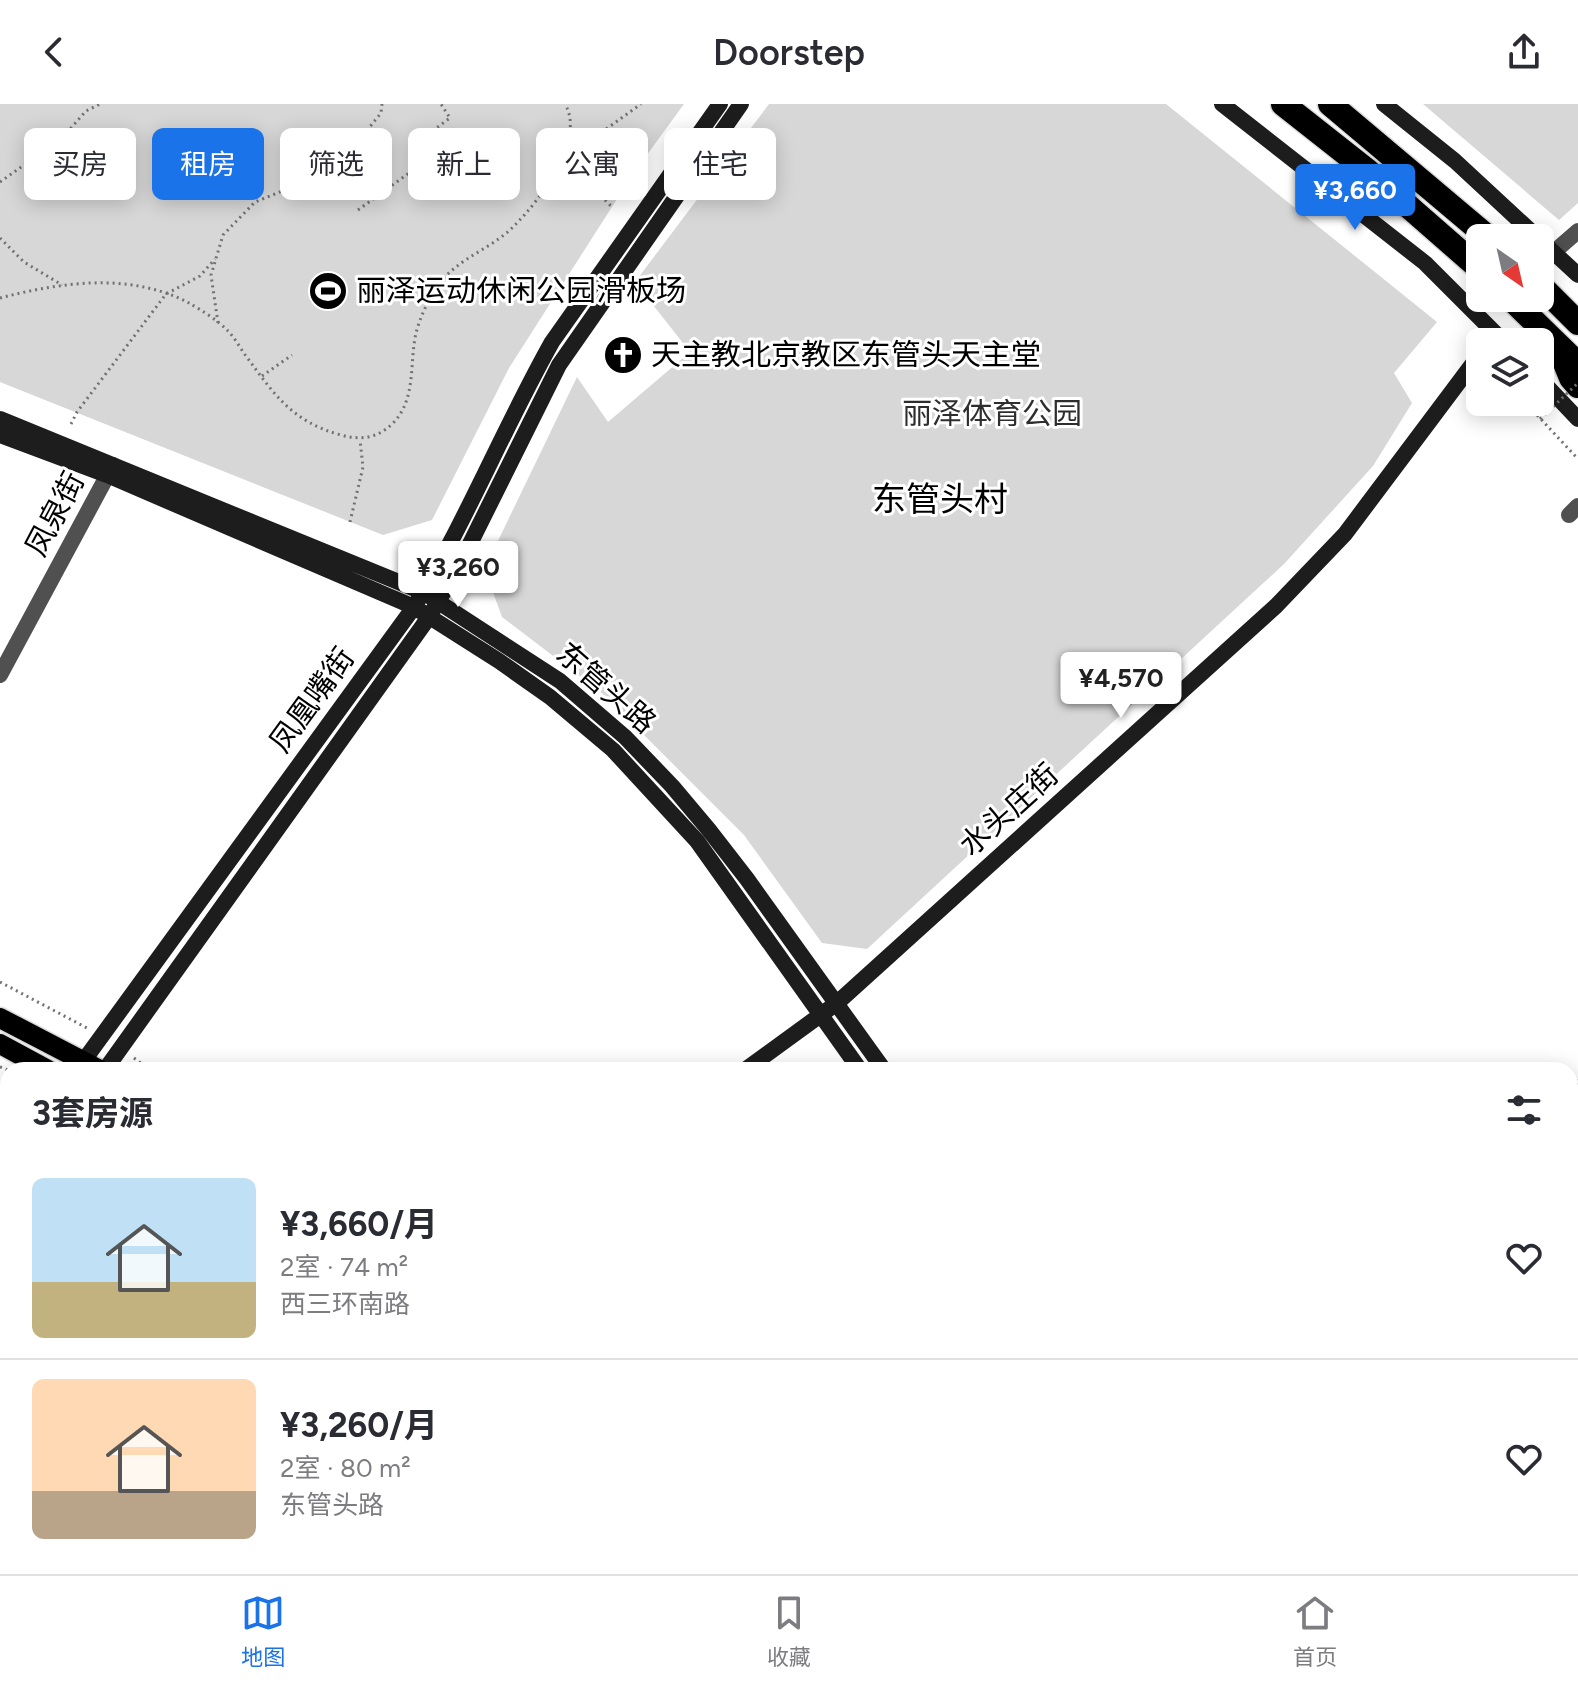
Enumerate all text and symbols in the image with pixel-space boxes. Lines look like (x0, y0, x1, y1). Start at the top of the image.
icon: back (32, 30, 76, 74)
icon: share (1502, 30, 1546, 74)
text: Doorstep (713, 31, 865, 74)
chip: 买房 (24, 128, 136, 200)
chip: 租房 (152, 128, 264, 200)
chip: 筛选 (280, 128, 392, 200)
chip: 新上 (408, 128, 520, 200)
chip: 公寓 (536, 128, 648, 200)
chip: 住宅 (664, 128, 776, 200)
pin: ¥3,660 (1290, 164, 1420, 232)
text: ¥3,660 (1313, 174, 1397, 206)
north arrow (1466, 224, 1554, 312)
map controls (1466, 224, 1554, 416)
sports icon: 丽泽运动休闲公园滑板场 (307, 270, 349, 312)
place label: 丽泽运动休闲公园滑板场 (356, 272, 686, 309)
button: layers (1466, 328, 1554, 416)
church icon: 天主教北京教区东管头天主堂 (602, 334, 644, 376)
place label: 天主教北京教区东管头天主堂 (651, 336, 1041, 373)
park label: 丽泽体育公园 (902, 395, 1082, 432)
street label: 凤泉街 (17, 465, 92, 562)
district label: 东管头村 (872, 479, 1008, 520)
pin: ¥3,260 (393, 541, 523, 609)
text: ¥3,260 (416, 551, 500, 583)
street label: 东管头路 (549, 634, 664, 741)
street label: 凤凰嘴街 (261, 640, 362, 759)
pin: ¥4,570 (1056, 652, 1186, 720)
text: ¥4,570 (1078, 662, 1164, 694)
street label: 水头庄街 (952, 756, 1066, 864)
icon: filters (1502, 1088, 1546, 1132)
text: 3套房源 (32, 1093, 153, 1134)
text: ¥3,660/月 (280, 1204, 438, 1245)
icon: home (96, 1210, 192, 1306)
icon: heart (1502, 1236, 1546, 1280)
text: 2室 · 74 m² (280, 1251, 408, 1283)
text: 西三环南路 (280, 1288, 410, 1320)
text: ¥3,260/月 (280, 1405, 438, 1446)
icon: home (96, 1411, 192, 1507)
icon: heart (1502, 1437, 1546, 1481)
text: 2室 · 80 m² (280, 1452, 411, 1484)
text: 东管头路 (280, 1489, 384, 1521)
tab: 地图 (241, 1591, 285, 1671)
tab: 收藏 (767, 1591, 811, 1671)
tab: 首页 (1293, 1591, 1337, 1671)

